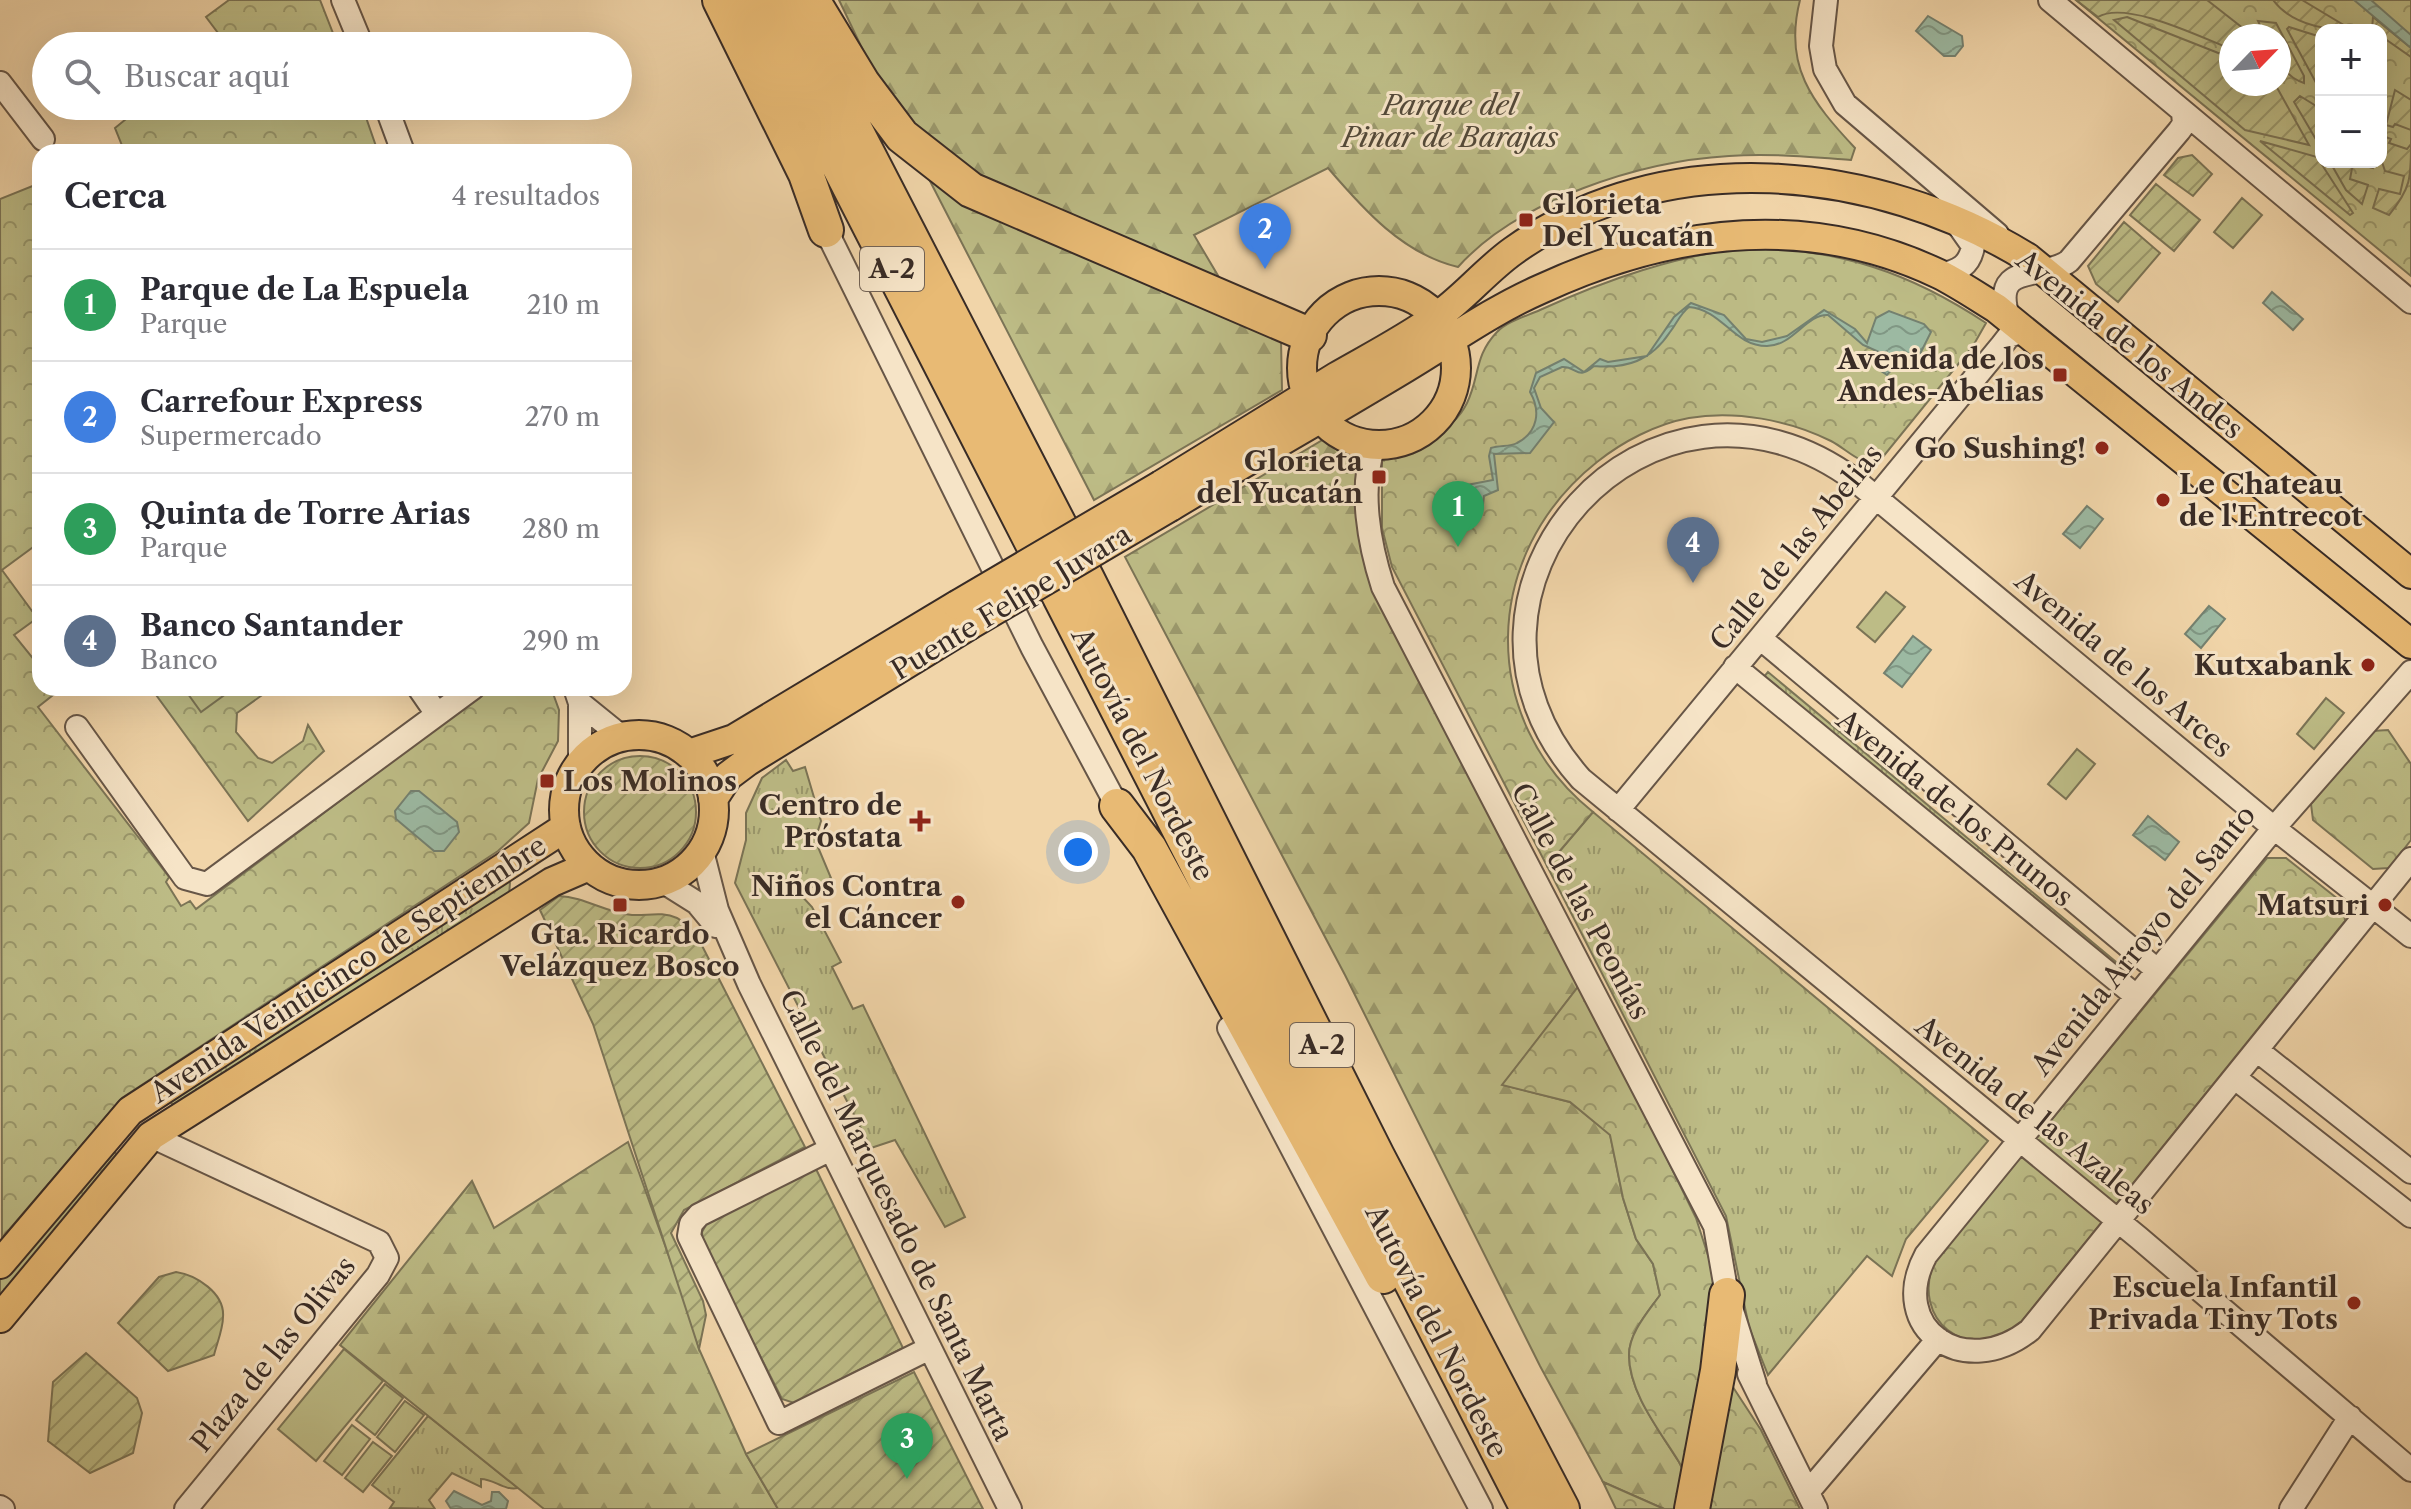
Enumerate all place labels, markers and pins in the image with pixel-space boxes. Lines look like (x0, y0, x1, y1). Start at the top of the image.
place label: Glorieta Del Yucatán (1542, 187, 1714, 253)
pin: 2 (1239, 203, 1291, 269)
marker: Glorieta Del Yucatán (1517, 211, 1535, 229)
place label: Avenida de los Andes-Abelias (1836, 342, 2044, 408)
marker: Avenida de los Andes-Abelias (2051, 366, 2069, 384)
place label: Go Sushing! (1914, 431, 2086, 465)
marker: Go Sushing! (2093, 439, 2111, 457)
place label: Glorieta del Yucatán (1196, 444, 1364, 510)
place label: Le Chateau de l'Entrecot (2179, 467, 2363, 533)
marker: Glorieta del Yucatán (1370, 468, 1388, 486)
pin: 1 (1432, 481, 1484, 547)
marker: Le Chateau de l'Entrecot (2154, 491, 2172, 509)
pin: 4 (1667, 517, 1719, 583)
place label: Kutxabank (2194, 648, 2353, 682)
marker: Kutxabank (2359, 656, 2377, 674)
place label: Los Molinos (563, 764, 737, 798)
marker: Los Molinos (538, 772, 556, 790)
place label: Centro de Próstata (759, 788, 903, 854)
marker: Centro de Próstata (909, 810, 931, 832)
place label: Niños Contra el Cáncer (751, 869, 943, 935)
place label: Matsuri (2257, 888, 2369, 922)
marker: Niños Contra el Cáncer (949, 893, 967, 911)
marker: Gta. Ricardo Velázquez Bosco (611, 896, 629, 914)
marker: Matsuri (2376, 896, 2394, 914)
place label: Gta. Ricardo Velázquez Bosco (500, 917, 739, 983)
place label: Escuela Infantil Privada Tiny Tots (2088, 1270, 2338, 1336)
marker: Escuela Infantil Privada Tiny Tots (2345, 1294, 2363, 1312)
pin: 3 (881, 1413, 933, 1479)

